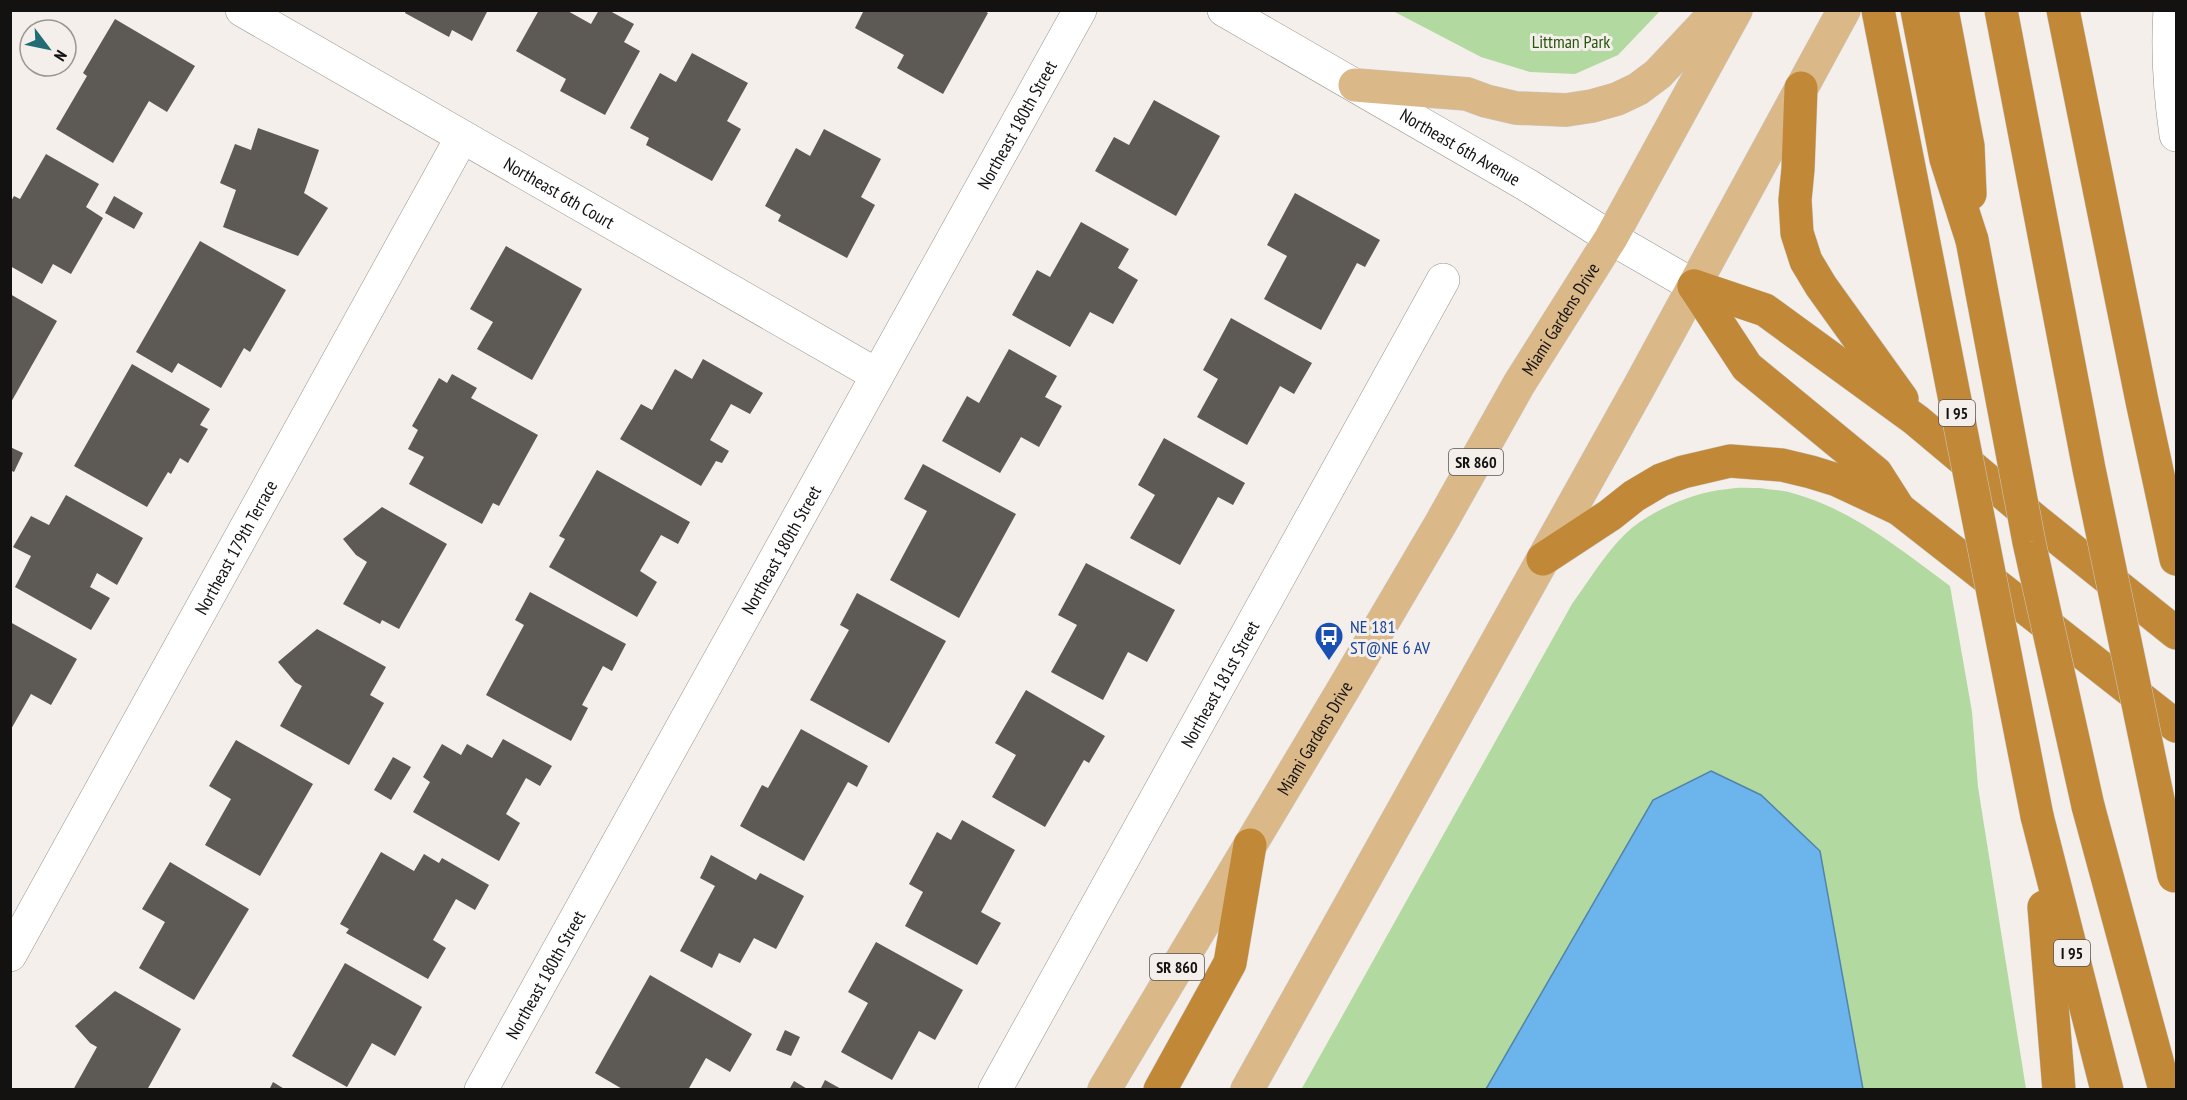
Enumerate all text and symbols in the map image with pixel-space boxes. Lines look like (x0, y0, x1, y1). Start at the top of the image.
north arrow (18, 18, 78, 78)
park label: Littman Park (1532, 30, 1610, 53)
text: N (50, 47, 71, 65)
street label: Northeast 180th Street (972, 56, 1061, 193)
street label: Northeast 6th Avenue (1396, 103, 1525, 190)
street label: Northeast 6th Court (500, 152, 619, 233)
street label: Miami Gardens Drive (1516, 258, 1604, 379)
road number: I 95 (1939, 400, 1975, 426)
road number: SR 860 (1449, 449, 1503, 475)
street label: Northeast 179th Terrace (189, 476, 282, 618)
street label: Northeast 180th Street (736, 481, 826, 618)
place label: NE 181 ST@NE 6 AV (1350, 615, 1431, 659)
street label: Northeast 181st Street (1175, 616, 1264, 752)
bus stop icon: NE 181 ST@NE 6 AV (1313, 620, 1345, 662)
street label: Miami Gardens Drive (1271, 677, 1357, 799)
street label: Northeast 180th Street (500, 906, 590, 1043)
road number: I 95 (2054, 940, 2090, 966)
road number: SR 860 (1150, 954, 1204, 980)

